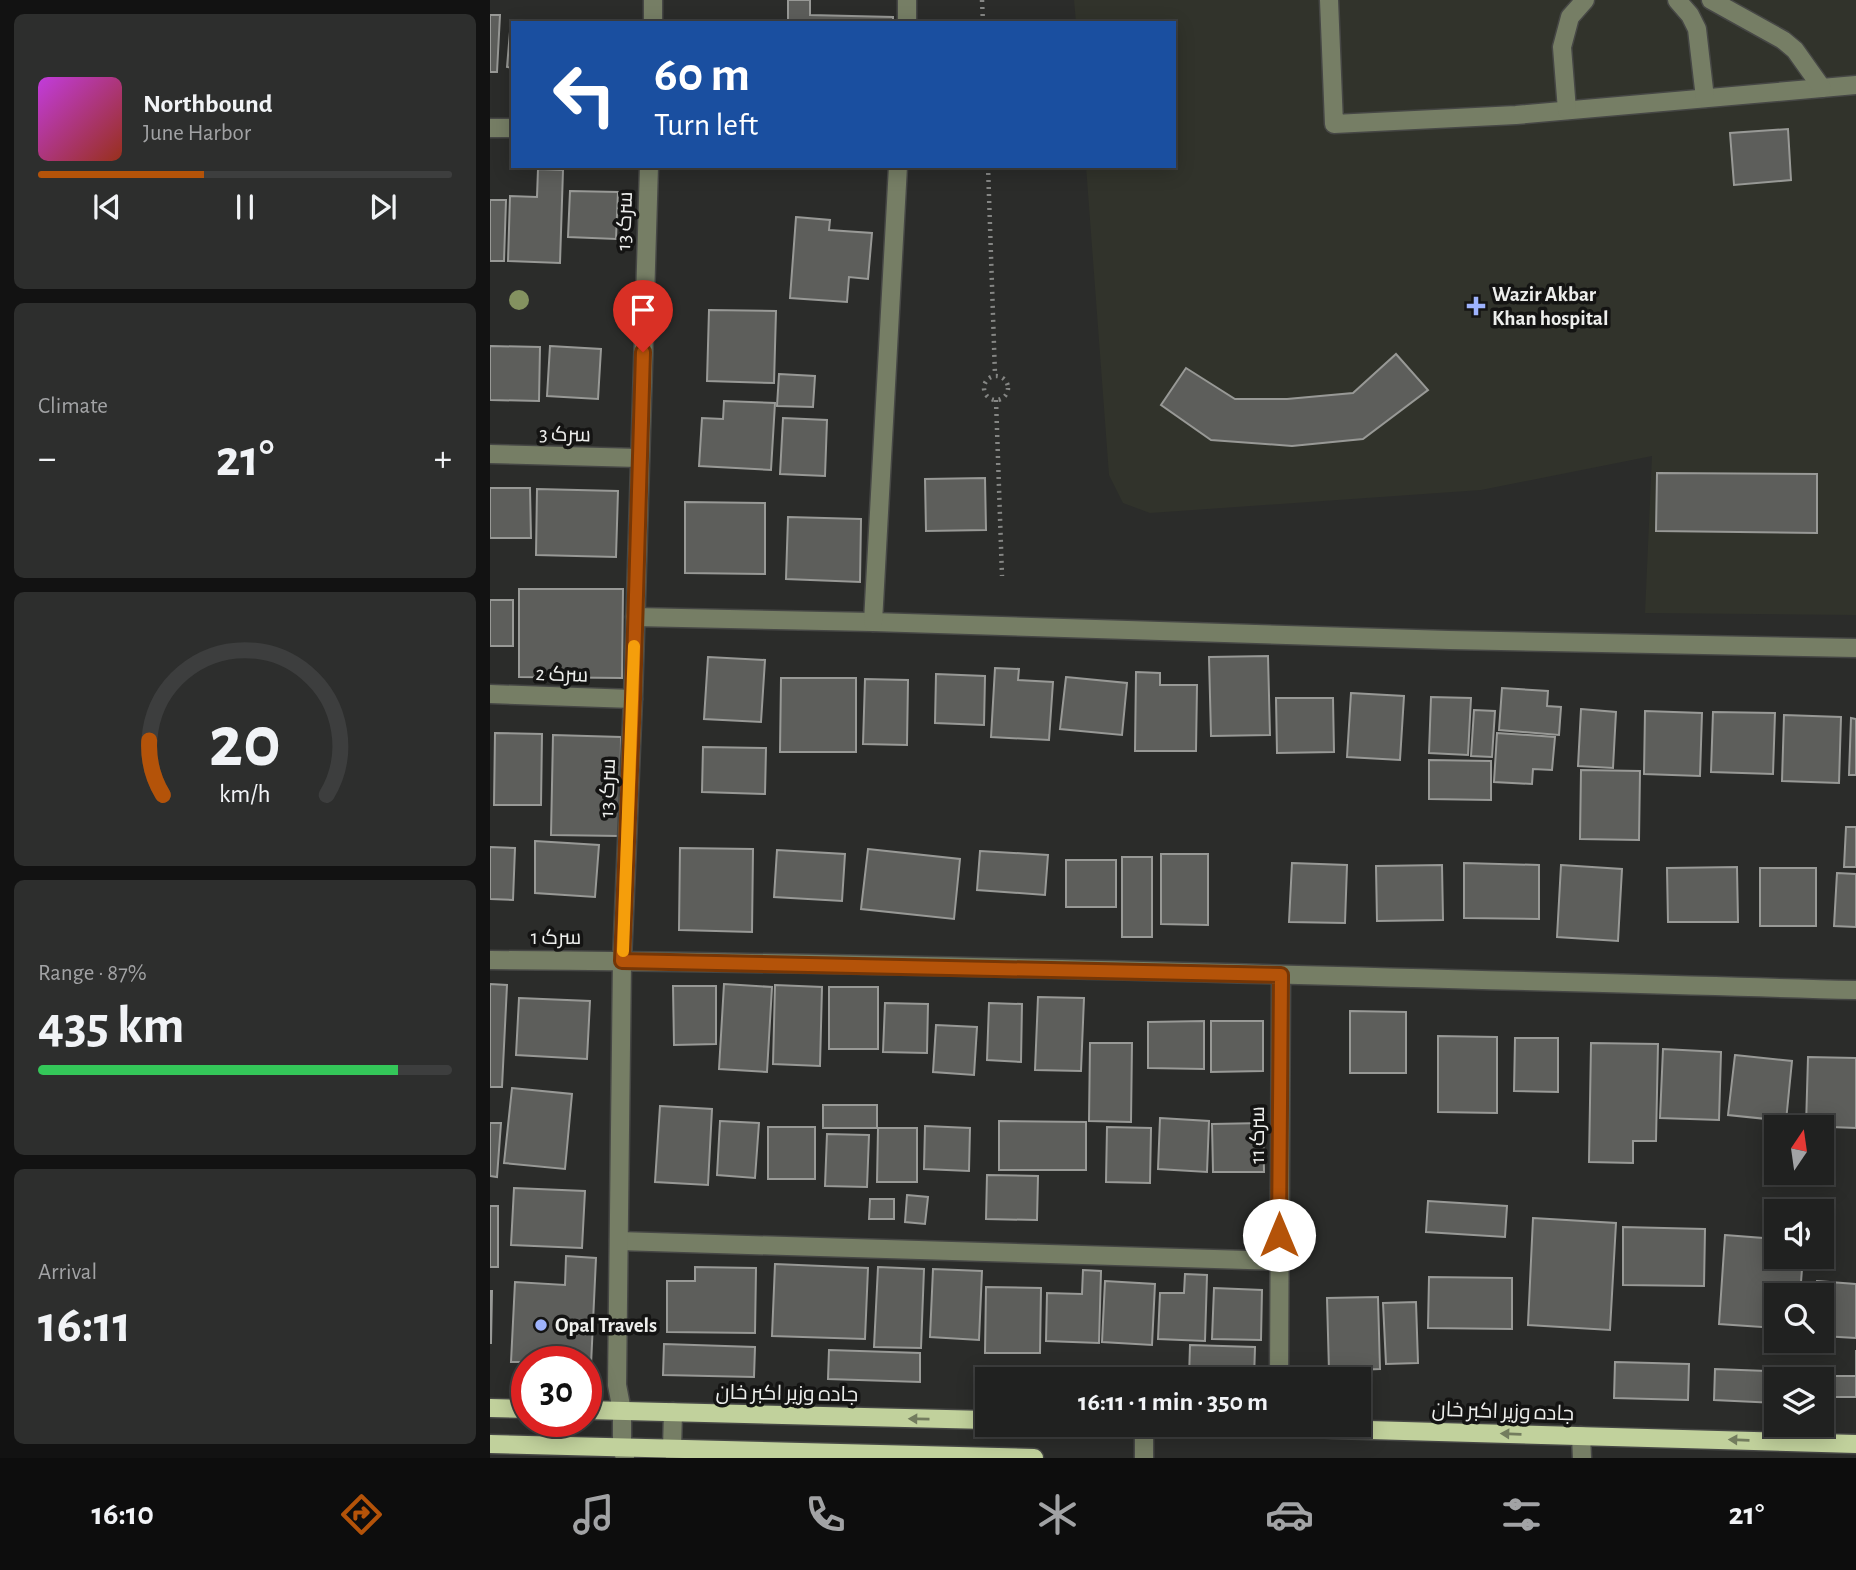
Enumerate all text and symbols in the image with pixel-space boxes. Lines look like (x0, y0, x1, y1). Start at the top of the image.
icon: left (539, 49, 630, 140)
text: 60 m (654, 51, 750, 100)
text: Northbound (143, 91, 272, 117)
text: Turn left (654, 109, 758, 141)
text: June Harbor (143, 122, 251, 145)
icon: previous (88, 188, 126, 226)
icon: pause (226, 188, 264, 226)
icon: next (364, 188, 402, 226)
street label: سرک 13 (613, 191, 637, 251)
pin (613, 280, 673, 352)
place label: Wazir Akbar Khan hospital (1492, 284, 1608, 329)
icon: arrive (624, 291, 662, 329)
marker: Wazir Akbar Khan hospital (1466, 296, 1486, 316)
text: Climate (38, 395, 108, 418)
street label: سرک 3 (539, 424, 591, 446)
text: 21° (216, 433, 274, 485)
text: − (38, 440, 56, 478)
text: + (434, 440, 452, 478)
street label: سرک 2 (535, 663, 589, 687)
text: 20 (209, 707, 281, 780)
street label: سرک 13 (596, 758, 620, 818)
text: km/h (219, 782, 271, 807)
street label: سرک 1 (531, 927, 581, 949)
text: Range · 87% (38, 962, 147, 985)
text: 435 km (38, 1000, 185, 1052)
street label: سرک 11 (1247, 1106, 1269, 1164)
north arrow (1764, 1115, 1834, 1185)
map controls (1764, 1115, 1834, 1437)
position arrow (1242, 1198, 1316, 1272)
button: sound (1764, 1199, 1834, 1269)
text: Arrival (38, 1261, 97, 1284)
button: search (1764, 1283, 1834, 1353)
text: 16:11 (38, 1299, 131, 1351)
place label: Opal Travels (555, 1315, 657, 1336)
marker: Opal Travels (533, 1317, 549, 1333)
speed limit sign: 30 (511, 1346, 602, 1437)
button: layers (1764, 1367, 1834, 1437)
street label: جاده وزیر اکبر خان (715, 1382, 858, 1407)
text: 16:11 · 1 min · 350 m (1078, 1389, 1268, 1415)
street label: جاده وزیر اکبر خان (1431, 1399, 1575, 1426)
one-way arrow (908, 1413, 930, 1424)
one-way arrow (1500, 1428, 1522, 1439)
one-way arrow (1728, 1435, 1750, 1446)
icon: directions (337, 1490, 386, 1539)
icon: music (569, 1490, 618, 1539)
icon: phone (801, 1490, 850, 1539)
icon: climate (1033, 1490, 1082, 1539)
icon: car (1265, 1490, 1314, 1539)
icon: filters (1497, 1490, 1546, 1539)
text: 16:10 (91, 1498, 154, 1530)
text: 21° (1729, 1498, 1765, 1530)

